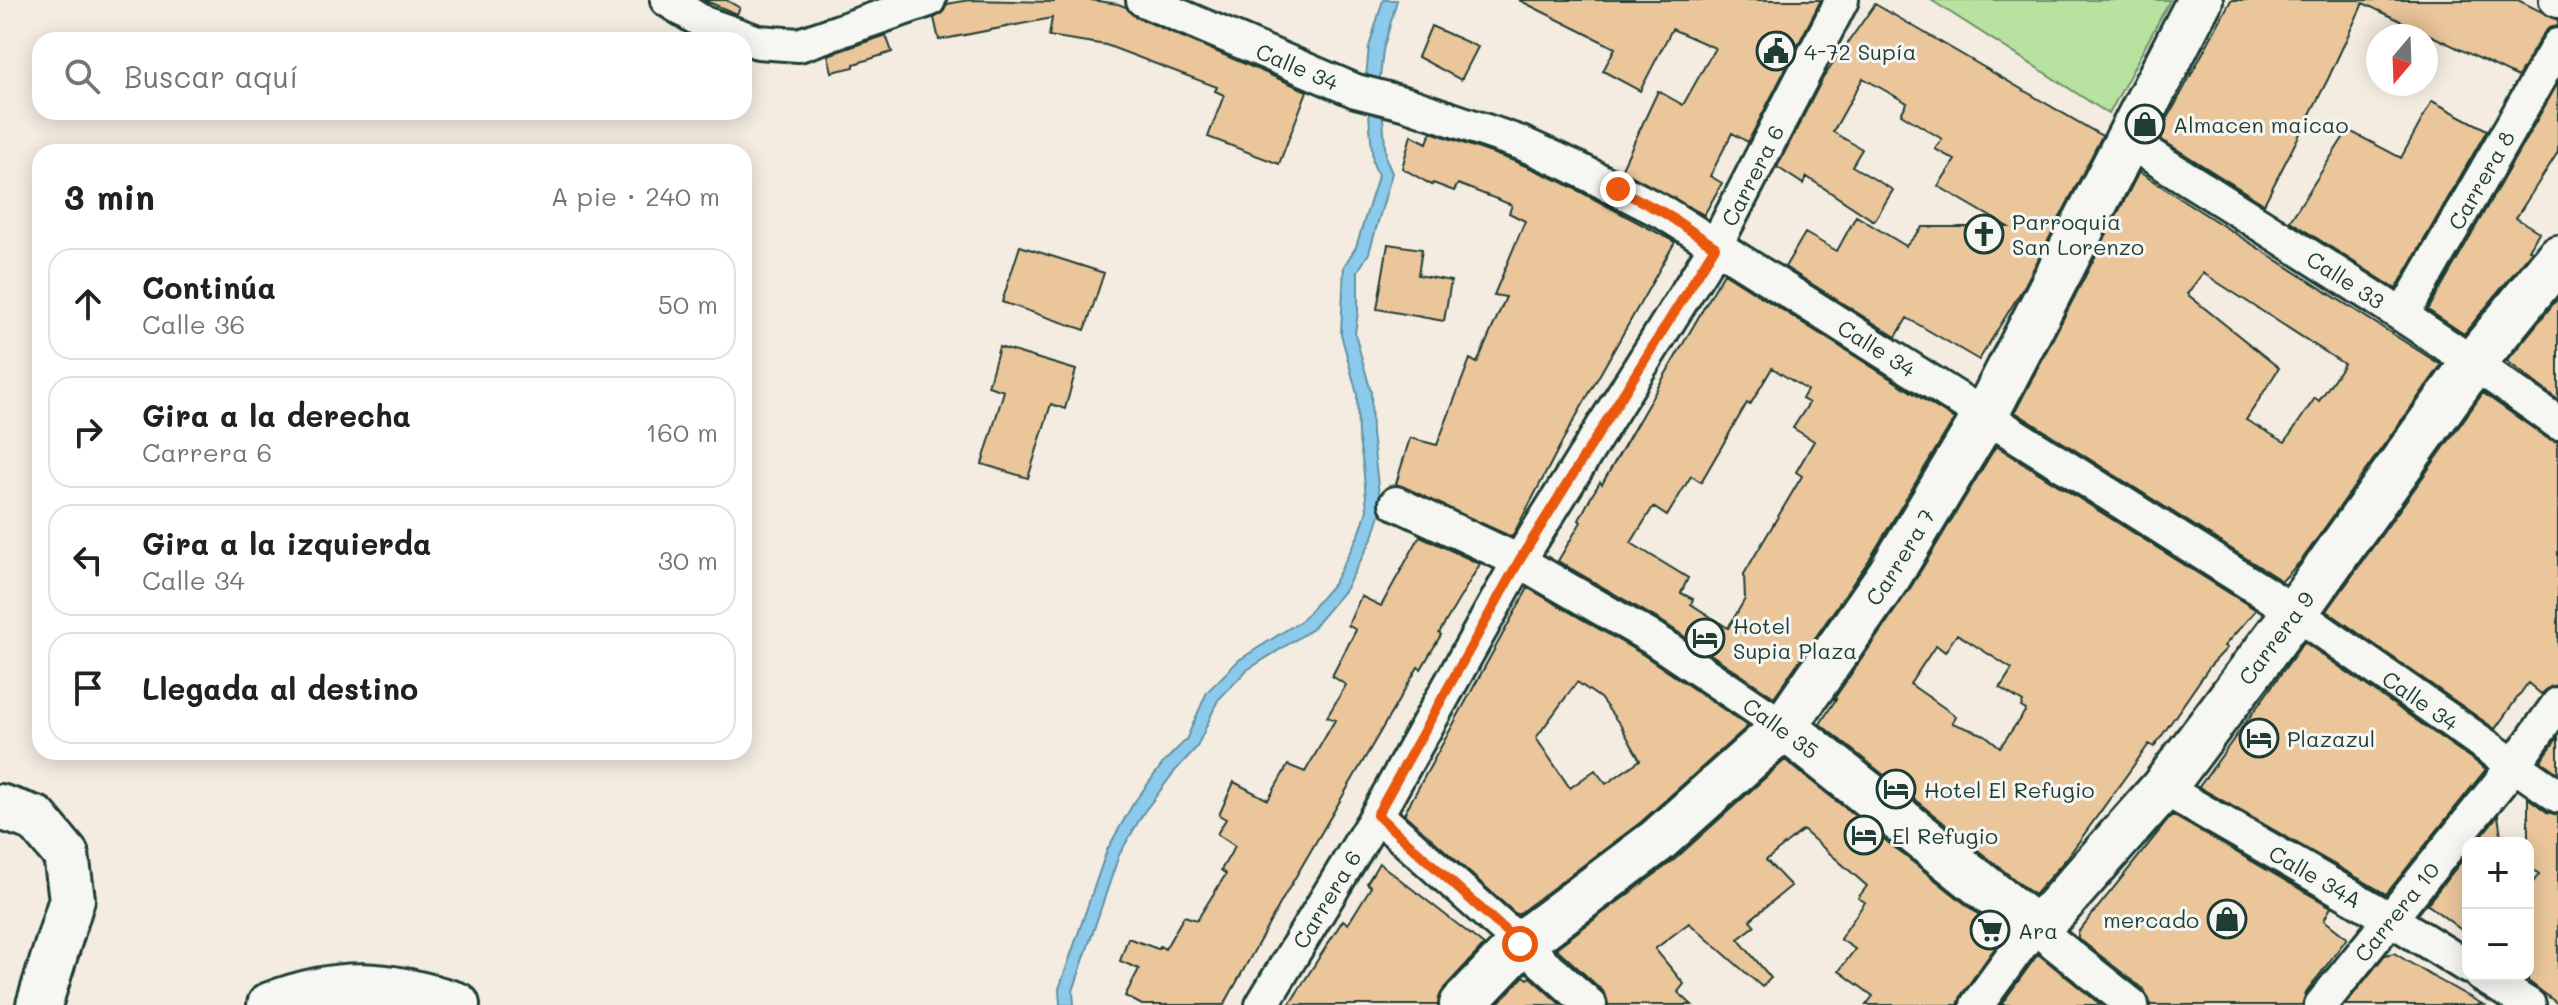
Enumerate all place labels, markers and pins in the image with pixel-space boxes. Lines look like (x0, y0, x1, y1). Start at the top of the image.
public building icon: 4-72 Supía (1755, 30, 1797, 72)
place label: 4-72 Supía (1804, 37, 1916, 66)
shop icon: Almacen maicao (2124, 103, 2166, 145)
place label: Almacen maicao (2173, 110, 2348, 139)
place label: Parroquia San Lorenzo (2012, 207, 2144, 261)
church icon: Parroquia San Lorenzo (1963, 213, 2005, 255)
place label: Hotel Supia Plaza (1733, 611, 1857, 665)
hotel icon: Hotel Supia Plaza (1684, 617, 1726, 659)
hotel icon: Plazazul (2238, 717, 2280, 759)
place label: Plazazul (2287, 724, 2375, 753)
hotel icon: Hotel El Refugio (1875, 768, 1917, 810)
place label: Hotel El Refugio (1924, 775, 2095, 804)
hotel icon: El Refugio (1843, 814, 1885, 856)
place label: El Refugio (1892, 821, 1998, 850)
shop icon: mercado (2206, 898, 2248, 940)
place label: mercado (2103, 905, 2199, 934)
supermarket icon: Ara (1969, 909, 2011, 951)
place label: Ara (2018, 916, 2058, 945)

